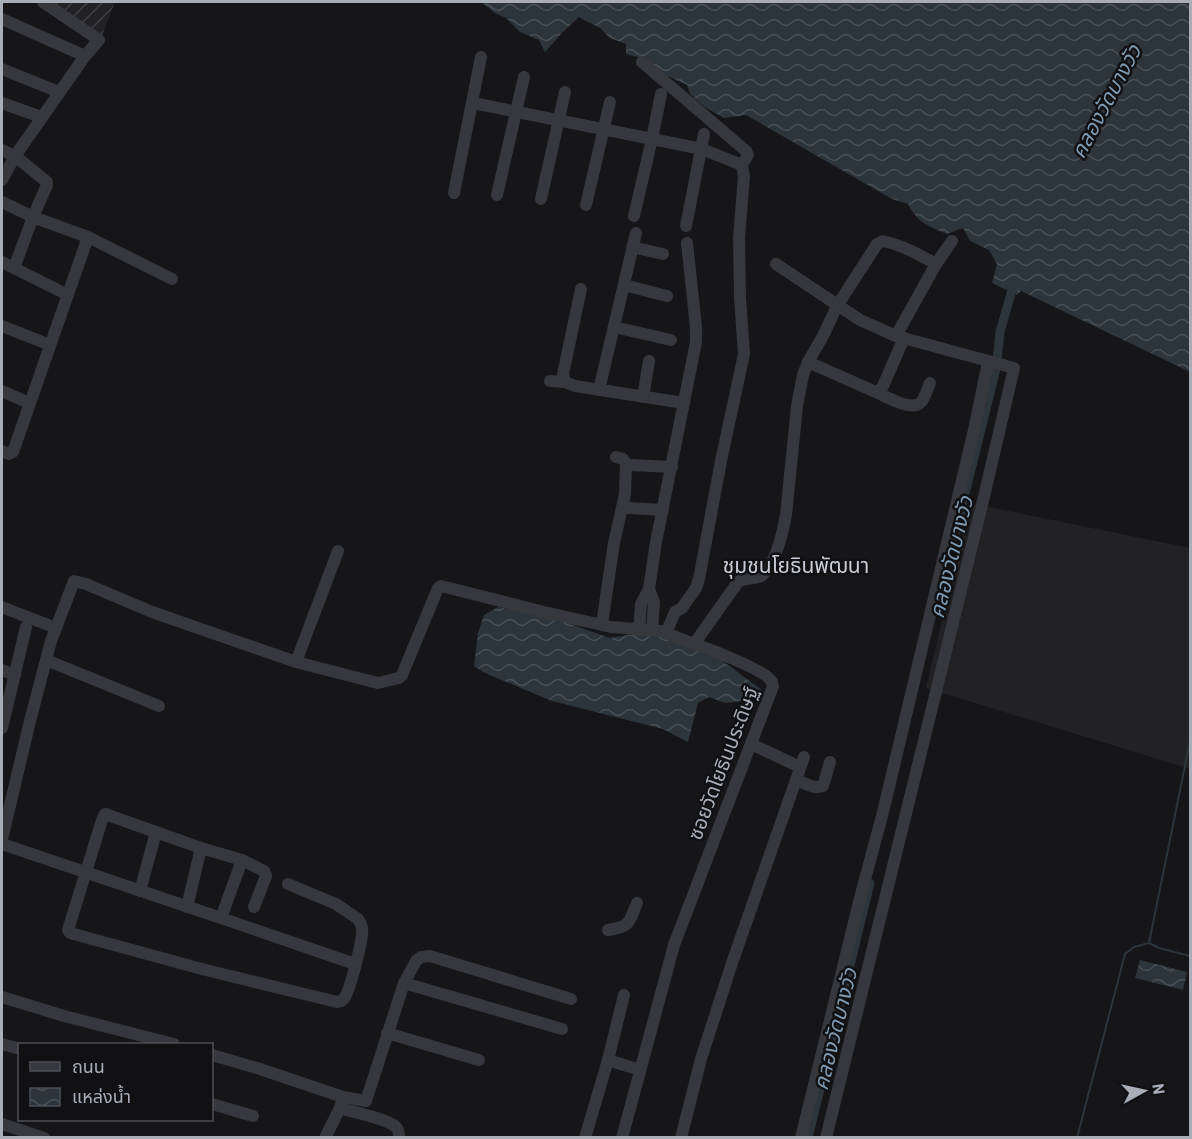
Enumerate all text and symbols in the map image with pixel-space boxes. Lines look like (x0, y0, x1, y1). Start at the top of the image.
water label: คลองวัดบางวัว (1065, 40, 1146, 162)
water label: คลองวัดบางวัว (923, 493, 977, 620)
district label: ชุมชนโยธินพัฒนา (723, 552, 869, 579)
street label: ซอยวัดโยธินประดิษฐ์ (682, 683, 762, 843)
water label: คลองวัดบางวัว (807, 965, 861, 1092)
legend (18, 1043, 213, 1121)
text: ถนน (72, 1055, 105, 1077)
north arrow (1114, 1061, 1174, 1121)
text: N (1149, 1082, 1169, 1095)
text: แหล่งน้ำ (72, 1084, 131, 1107)

